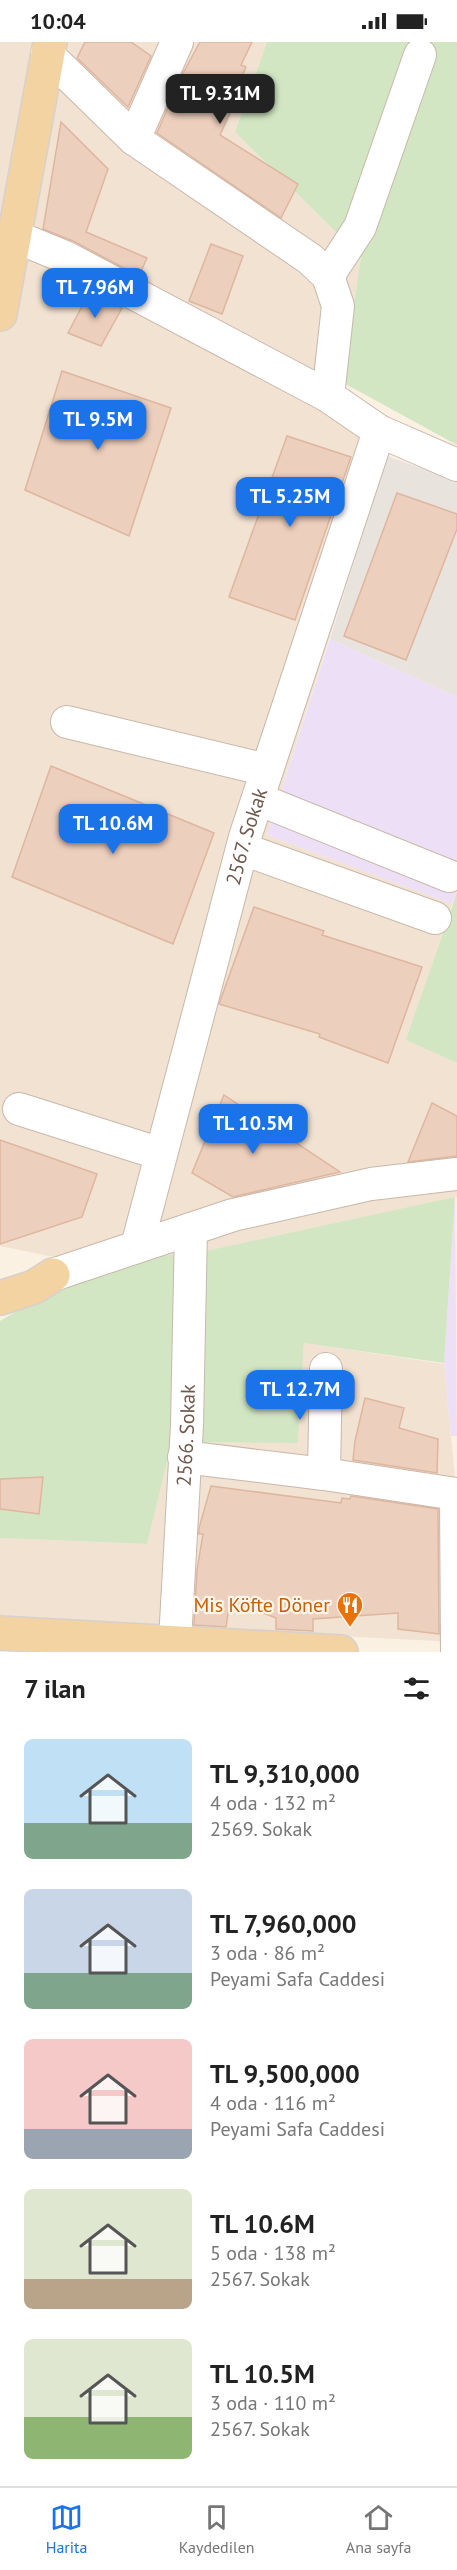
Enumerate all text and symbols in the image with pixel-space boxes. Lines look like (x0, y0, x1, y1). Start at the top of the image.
text: 10:04 (30, 7, 86, 35)
pin: TL 9.31M (158, 74, 282, 125)
text: TL 9.31M (180, 80, 260, 106)
pin: TL 7.96M (33, 268, 157, 319)
text: TL 7.96M (56, 274, 134, 300)
pin: TL 9.5M (43, 400, 153, 451)
text: TL 9.5M (63, 406, 133, 432)
pin: TL 5.25M (228, 477, 352, 528)
text: TL 5.25M (250, 483, 330, 509)
street label: 2567. Sokak (220, 784, 273, 888)
pin: TL 10.6M (51, 804, 175, 855)
text: TL 10.6M (73, 810, 153, 836)
pin: TL 10.5M (191, 1104, 315, 1155)
text: TL 10.5M (213, 1110, 293, 1136)
pin: TL 12.7M (238, 1370, 362, 1421)
text: TL 12.7M (260, 1376, 340, 1402)
street label: 2566. Sokak (171, 1384, 201, 1487)
restaurant icon: Mis Köfte Döner (335, 1590, 365, 1628)
place label: Mis Köfte Döner (194, 1592, 330, 1618)
text: 7 ilan (24, 1672, 86, 1705)
icon: filters (400, 1672, 433, 1705)
text: TL 9,310,000 (210, 1757, 360, 1790)
icon: home (72, 1763, 144, 1835)
text: 4 oda · 132 m² (210, 1790, 336, 1816)
text: 2569. Sokak (210, 1816, 312, 1842)
text: TL 7,960,000 (210, 1907, 357, 1940)
icon: home (72, 1913, 144, 1985)
text: 3 oda · 86 m² (210, 1940, 325, 1966)
text: Peyami Safa Caddesi (210, 1966, 385, 1992)
text: TL 9,500,000 (210, 2057, 360, 2090)
icon: home (72, 2063, 144, 2135)
text: 4 oda · 116 m² (210, 2090, 336, 2116)
text: Peyami Safa Caddesi (210, 2116, 385, 2142)
text: TL 10.6M (210, 2207, 315, 2240)
icon: home (72, 2213, 144, 2285)
text: 5 oda · 138 m² (210, 2240, 336, 2266)
text: 2567. Sokak (210, 2266, 310, 2292)
text: TL 10.5M (210, 2357, 315, 2390)
icon: home (72, 2363, 144, 2435)
text: 3 oda · 110 m² (210, 2390, 336, 2416)
text: 2567. Sokak (210, 2416, 310, 2442)
tab: Harita (46, 2501, 87, 2557)
tab: Kaydedilen (179, 2501, 255, 2557)
tab: Ana sayfa (346, 2501, 411, 2557)

